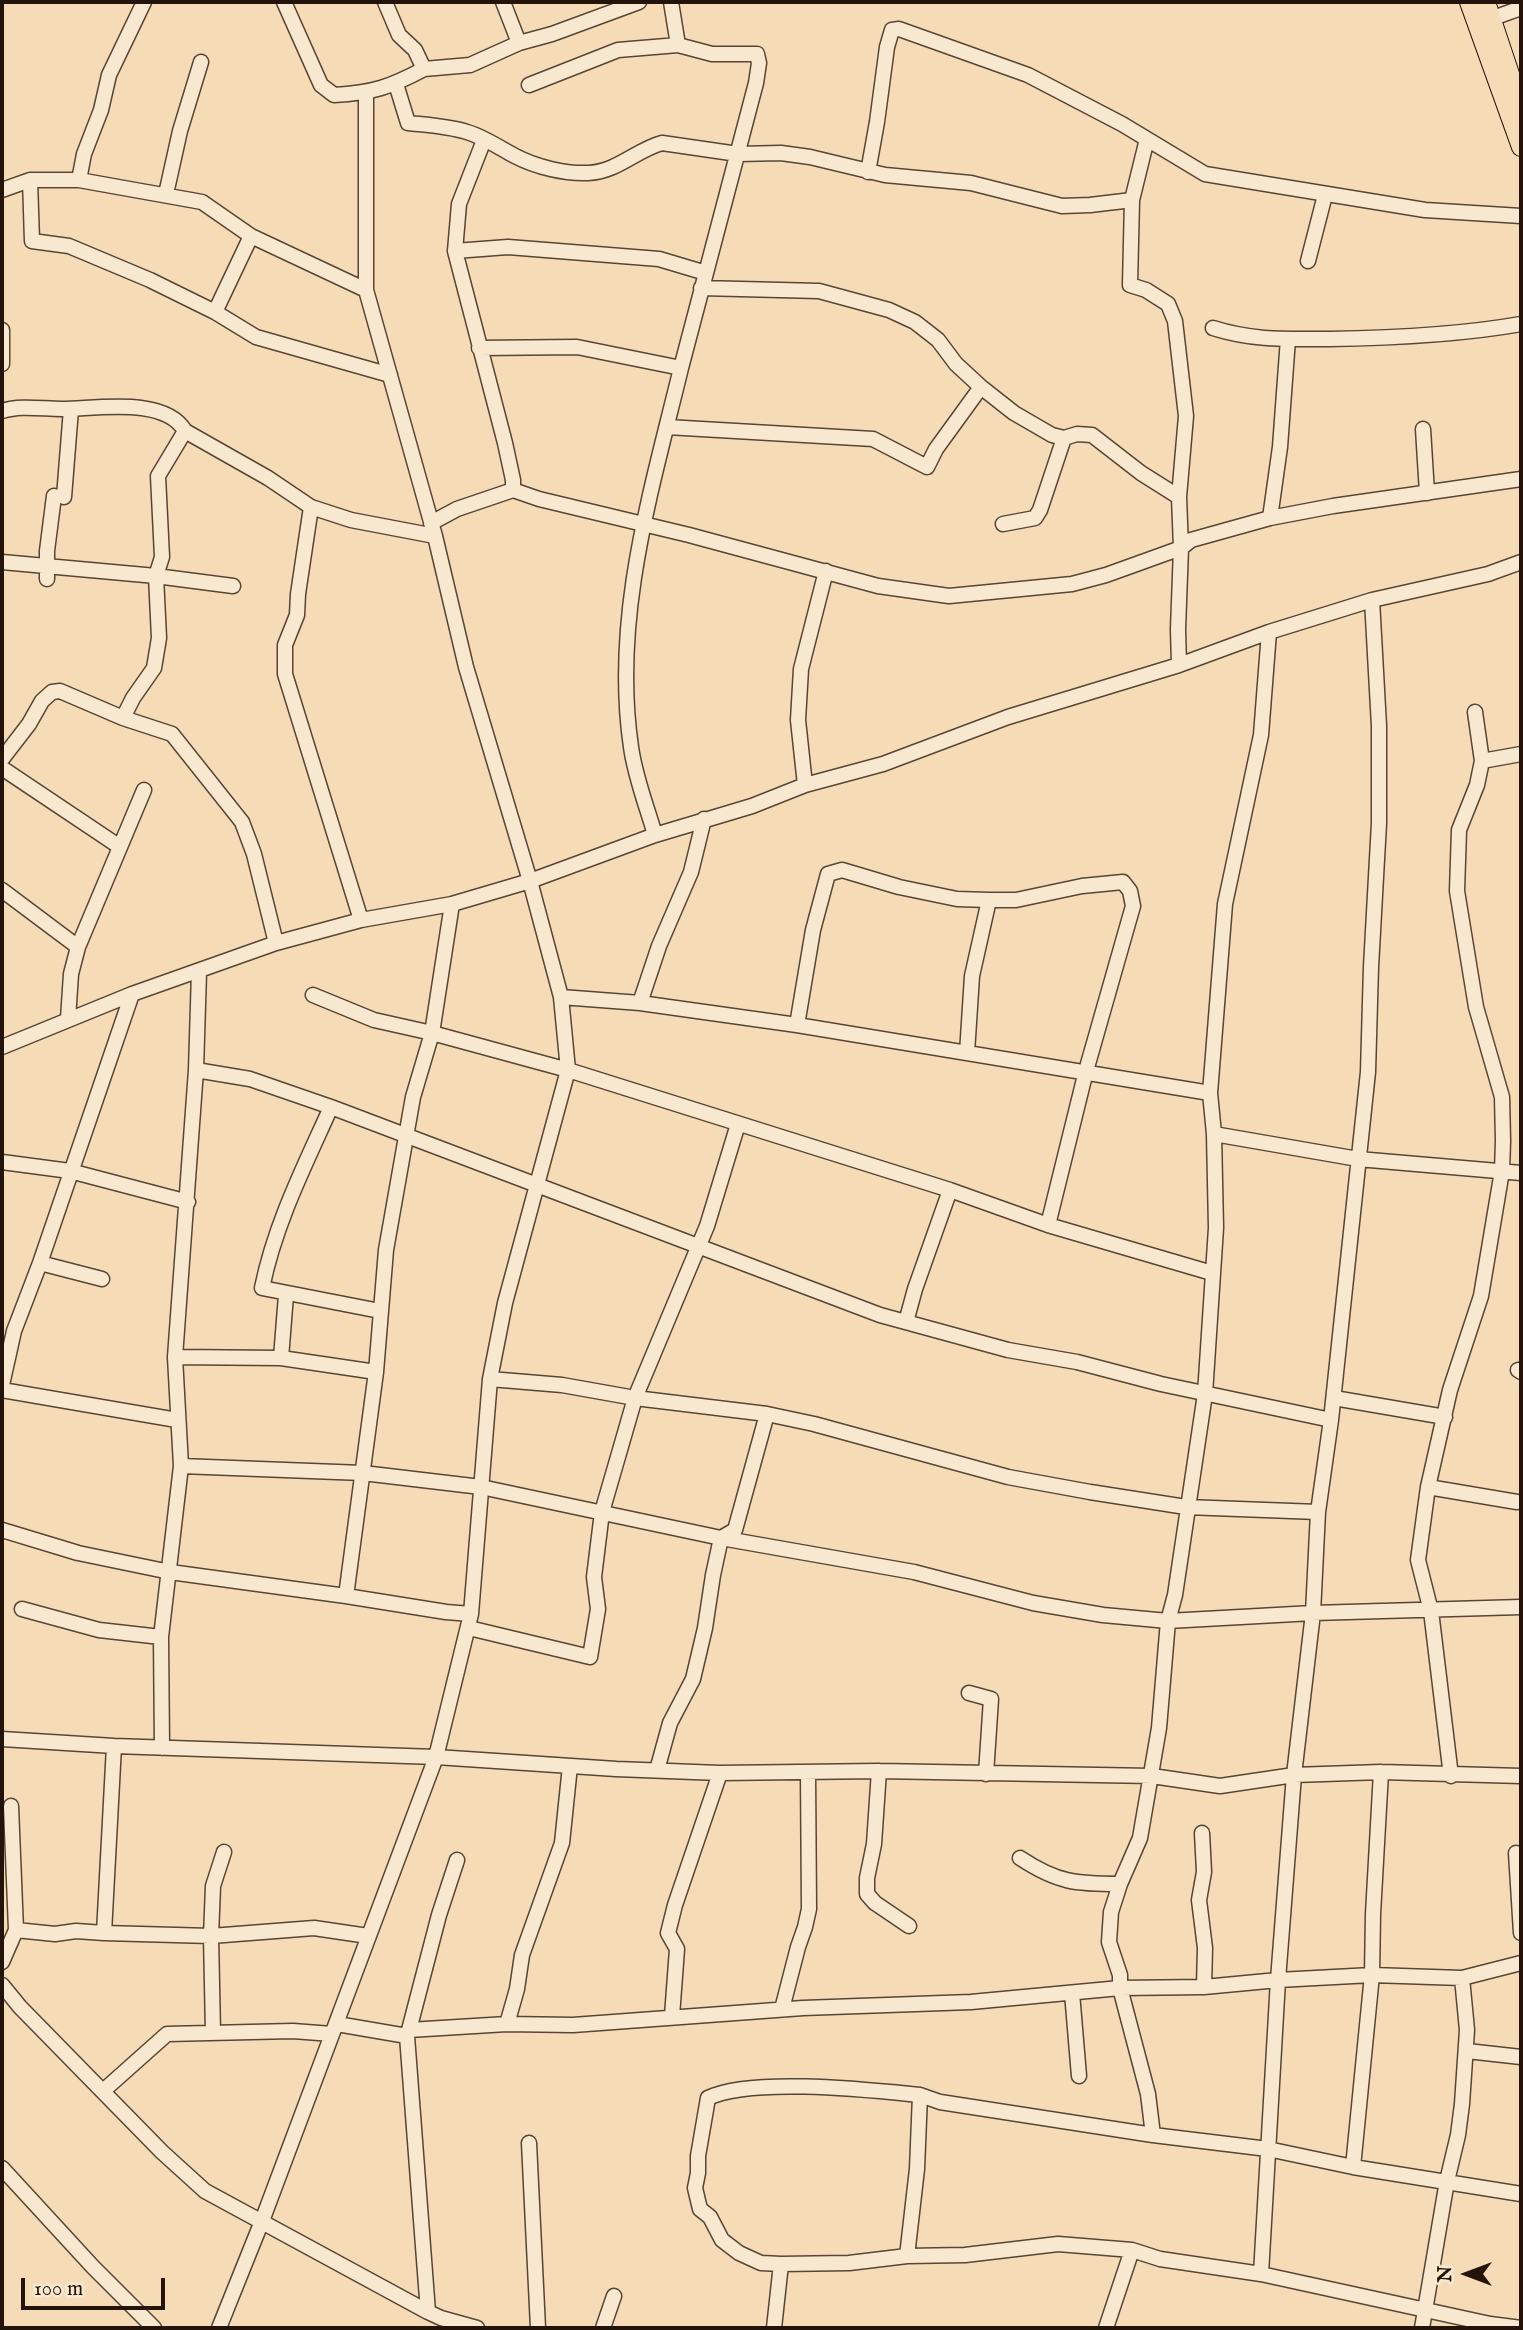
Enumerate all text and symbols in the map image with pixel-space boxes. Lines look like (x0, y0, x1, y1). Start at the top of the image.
north arrow (1432, 2239, 1502, 2309)
scale bar (24, 2264, 168, 2308)
text: N (1434, 2266, 1458, 2282)
text: 100 m (34, 2276, 83, 2303)

